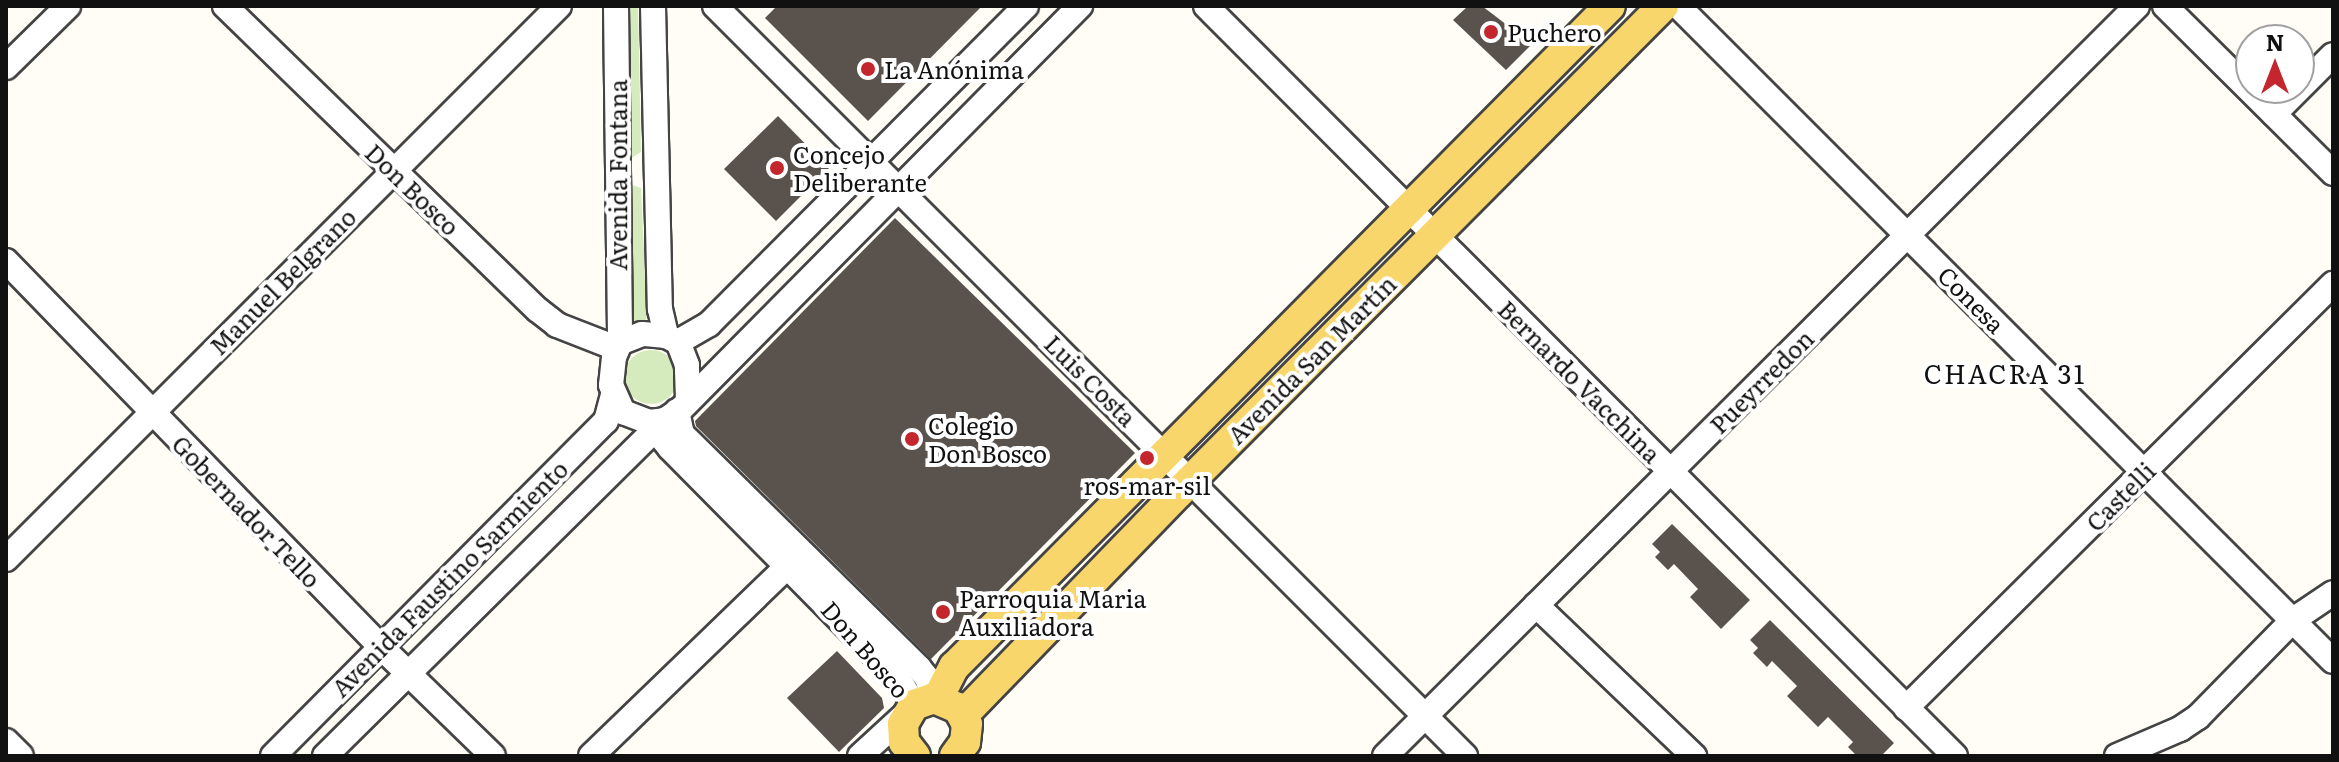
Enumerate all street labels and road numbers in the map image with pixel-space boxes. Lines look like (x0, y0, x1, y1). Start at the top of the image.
street label: Avenida Fontana (603, 79, 631, 271)
street label: Don Bosco (360, 137, 466, 241)
street label: Manuel Belgrano (203, 202, 361, 360)
street label: Conesa (1933, 260, 2011, 338)
street label: Avenida San Martín (1221, 269, 1401, 449)
street label: Bernardo Vacchina (1493, 294, 1667, 468)
street label: Pueyrredon (1703, 323, 1819, 439)
street label: Luis Costa (1039, 328, 1143, 432)
street label: Gobernador Tello (167, 429, 327, 593)
street label: Avenida Faustino Sarmiento (325, 454, 573, 702)
street label: Castelli (2080, 456, 2160, 536)
street label: Don Bosco (816, 595, 916, 703)

